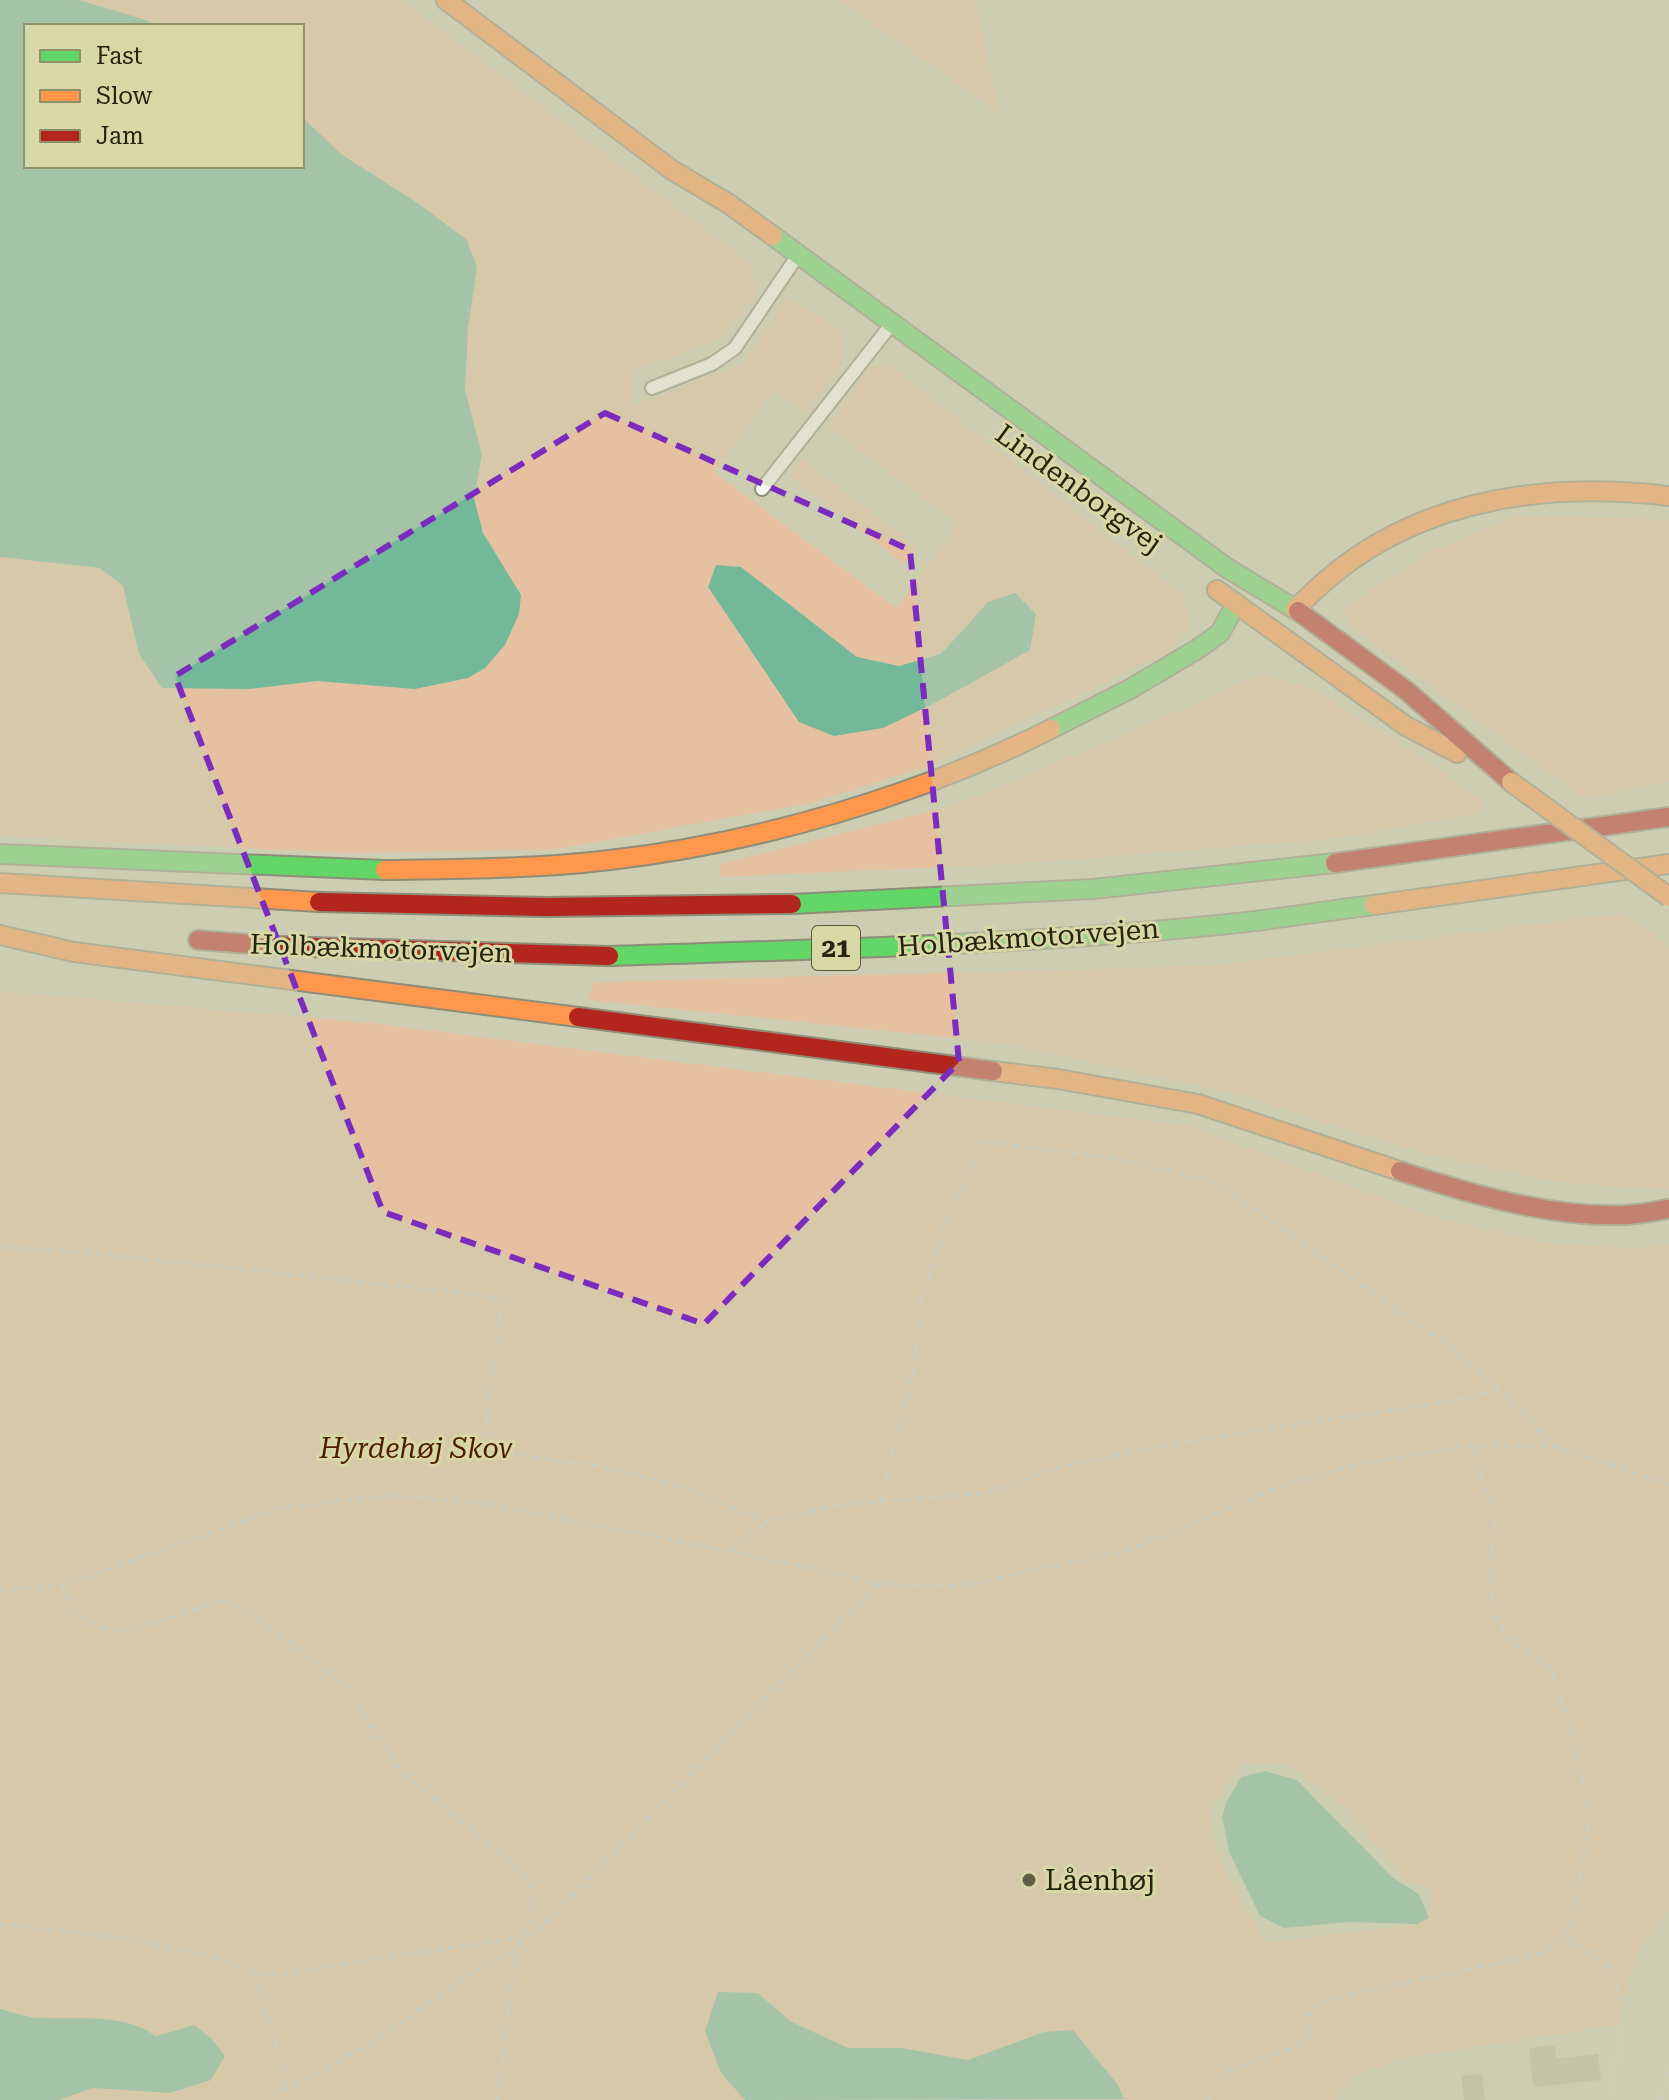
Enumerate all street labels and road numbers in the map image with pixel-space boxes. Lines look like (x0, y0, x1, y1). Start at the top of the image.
street label: Lindenborgvej (989, 417, 1168, 560)
street label: Holbækmotorvejen (896, 912, 1160, 963)
road number: 21 (812, 926, 860, 970)
street label: Holbækmotorvejen (249, 927, 513, 970)

